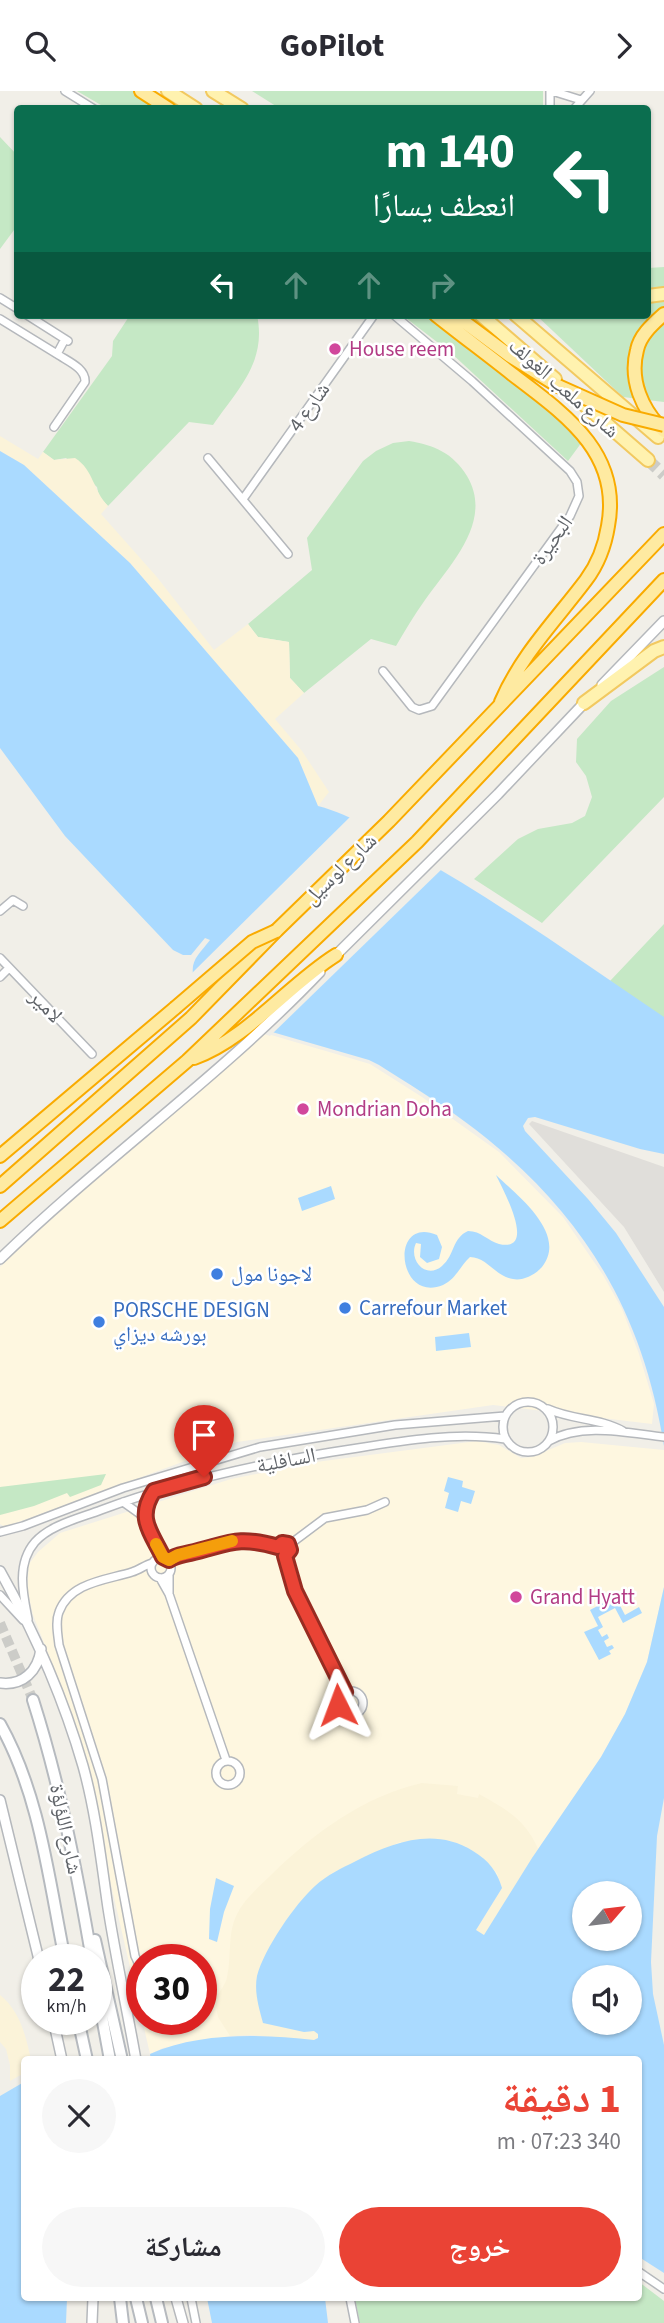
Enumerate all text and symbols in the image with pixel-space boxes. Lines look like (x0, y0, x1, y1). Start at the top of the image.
text: GoPilot (280, 23, 384, 69)
icon: search (21, 27, 59, 65)
icon: forward (605, 27, 643, 65)
text: 140 m (386, 117, 515, 187)
icon: left (539, 133, 630, 224)
text: انعطف يسارًا (372, 183, 515, 229)
icon: left (204, 266, 242, 304)
icon: ahead (277, 266, 315, 304)
icon: ahead (350, 266, 388, 304)
icon: right (423, 266, 461, 304)
street label: شارع ملعب الغولف (502, 331, 626, 445)
place label: House reem (349, 334, 454, 364)
marker: House reem (327, 341, 343, 357)
street label: شارع 4 (281, 376, 337, 438)
street label: البحيرة (524, 509, 580, 571)
street label: شارع لوسيل (296, 826, 384, 912)
street label: لامير (22, 982, 69, 1030)
place label: Mondrian Doha (317, 1094, 452, 1124)
marker: Mondrian Doha (295, 1101, 311, 1117)
place label: لاجونا مول (231, 1259, 312, 1289)
marker: لاجونا مول (209, 1266, 225, 1282)
place label: Carrefour Market (359, 1293, 507, 1323)
place label: PORSCHE DESIGN بورشه ديزاي (113, 1295, 270, 1350)
marker: Carrefour Market (337, 1300, 353, 1316)
marker: PORSCHE DESIGN بورشه ديزاي (91, 1314, 107, 1330)
pin (174, 1405, 234, 1477)
icon: arrive (185, 1416, 223, 1454)
street label: السافلية (254, 1440, 318, 1480)
place label: Grand Hyatt (530, 1582, 635, 1612)
marker: Grand Hyatt (508, 1589, 524, 1605)
position arrow (301, 1668, 375, 1742)
street label: شارع اللؤلؤة (42, 1781, 90, 1877)
north arrow (572, 1881, 642, 1951)
map controls (572, 1881, 642, 2035)
speed limit sign: 30 (126, 1944, 217, 2035)
text: 22 (48, 1955, 85, 2005)
button: sound (572, 1965, 642, 2035)
text: km/h (47, 1994, 86, 2019)
text: 1 دقيقة (502, 2069, 621, 2129)
button: close (42, 2079, 116, 2153)
text: 340 m · 07:23 (497, 2125, 621, 2158)
button: مشاركة (42, 2207, 325, 2287)
button: خروج (339, 2207, 621, 2287)

